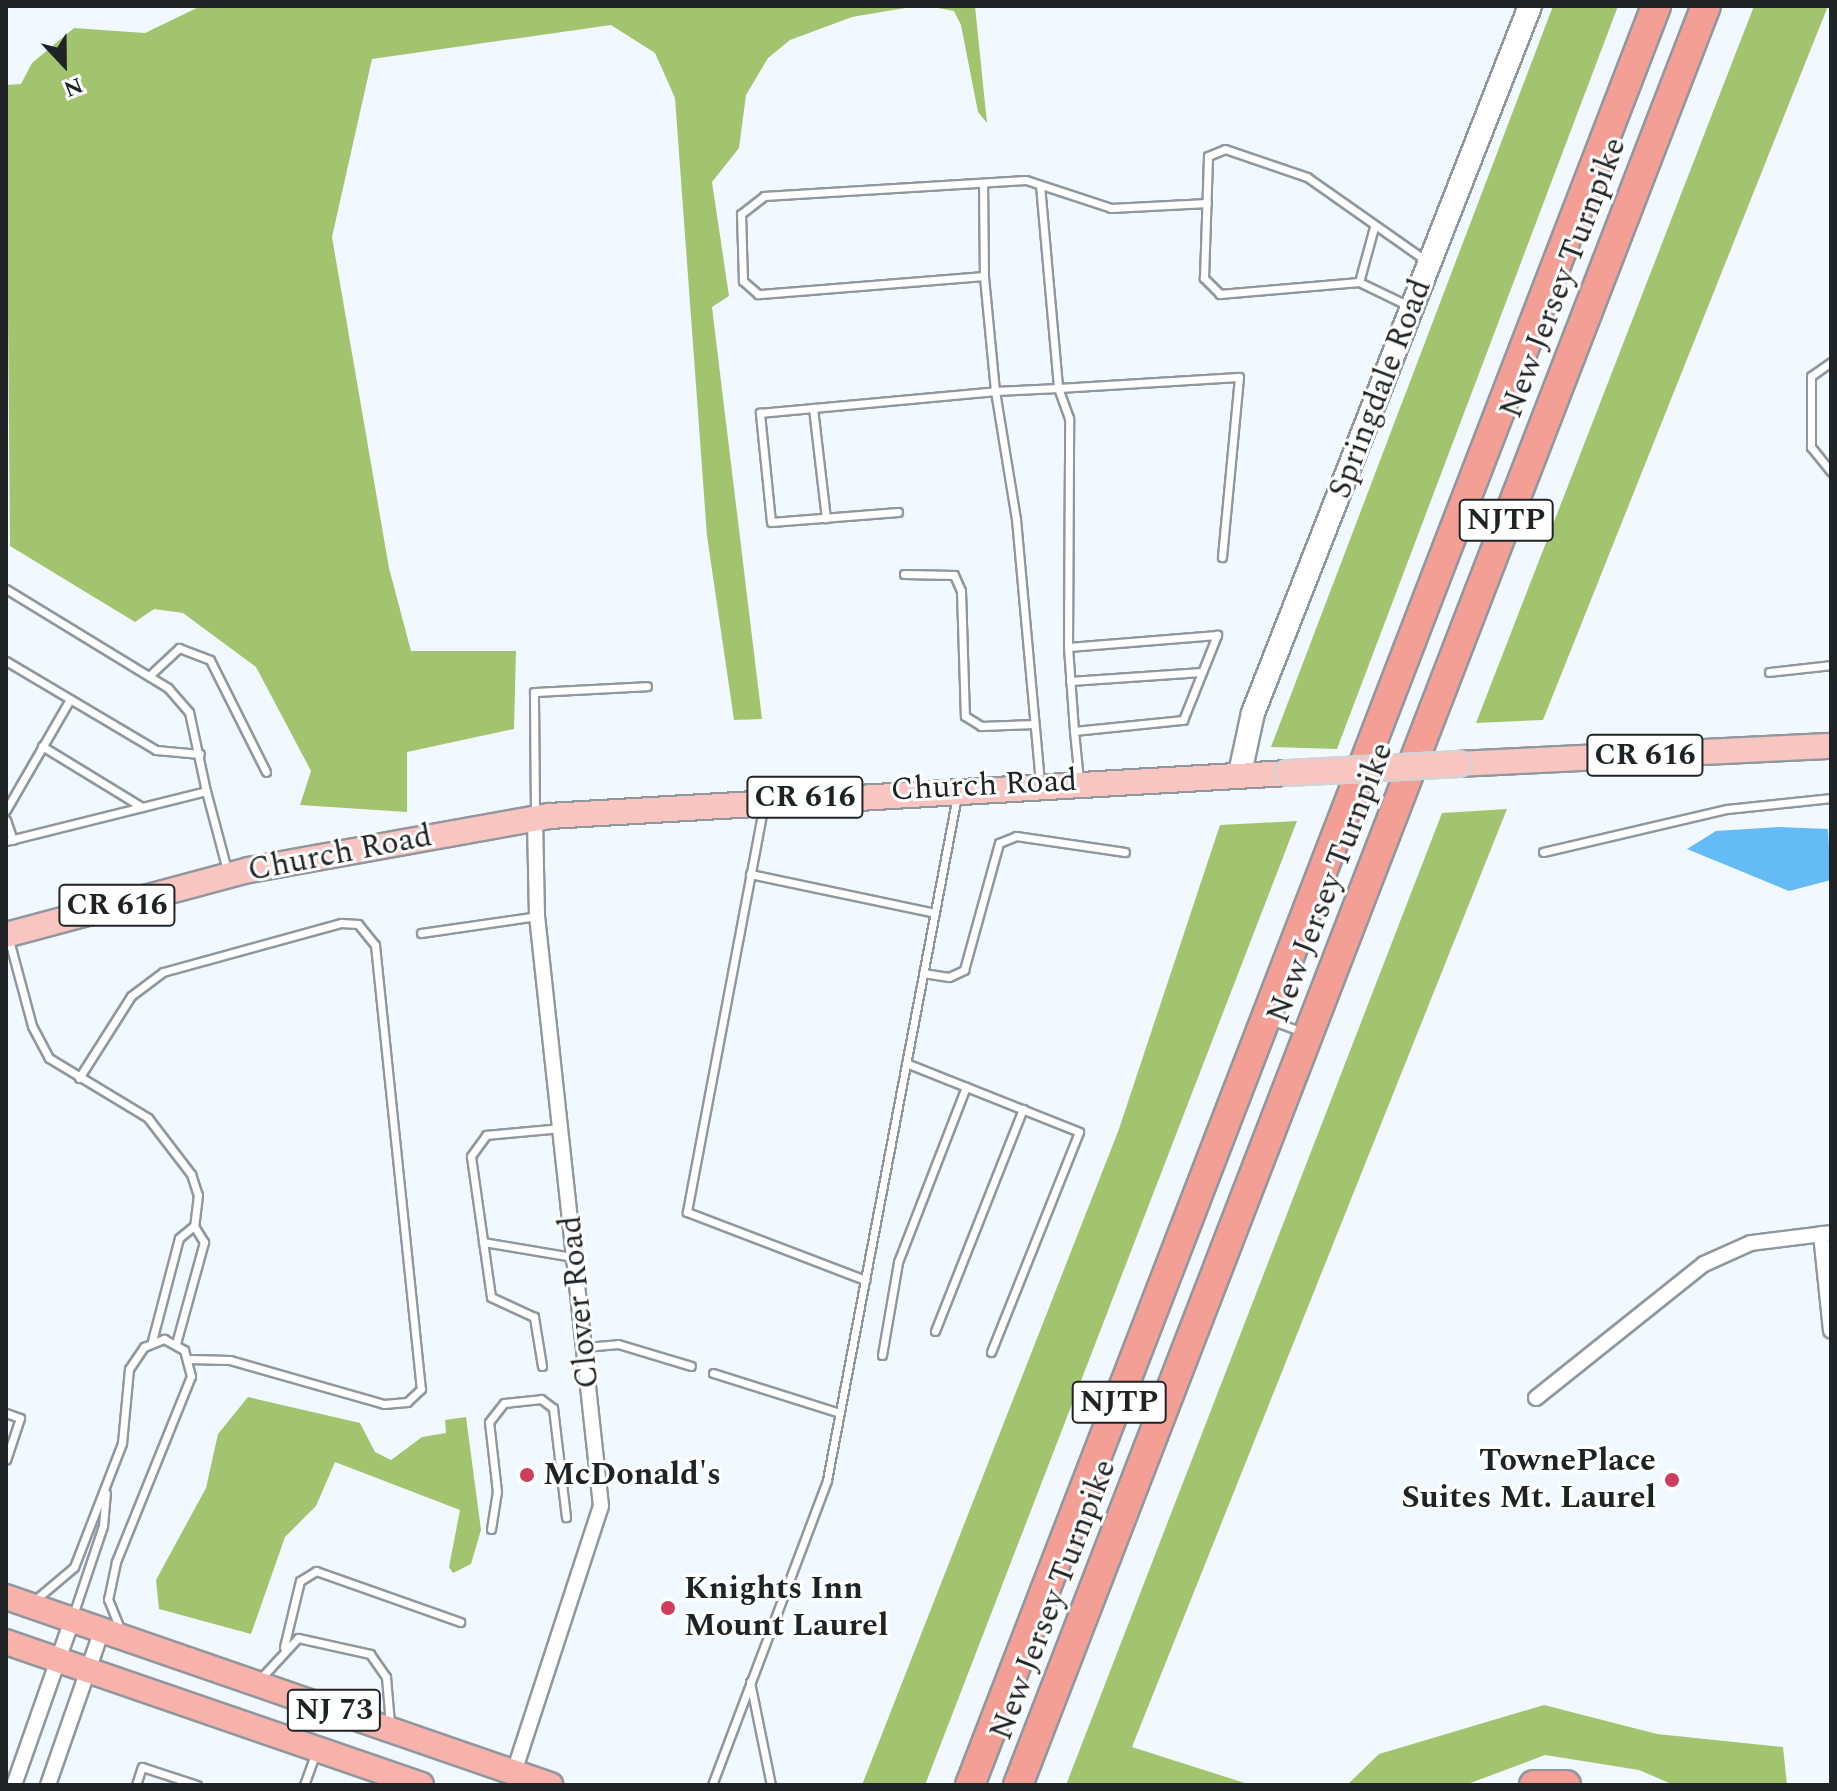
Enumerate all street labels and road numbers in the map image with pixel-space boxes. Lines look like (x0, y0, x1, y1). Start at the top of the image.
street label: New Jersey Turnpike (1493, 132, 1635, 424)
street label: Springdale Road (1322, 274, 1440, 504)
road number: NJTP (1458, 494, 1554, 546)
road number: CR 616 (1585, 729, 1705, 781)
street label: New Jersey Turnpike (1260, 737, 1402, 1029)
street label: Church Road (890, 762, 1078, 810)
road number: CR 616 (745, 771, 865, 823)
street label: Church Road (245, 817, 435, 891)
road number: CR 616 (57, 879, 177, 931)
street label: Clover Road (552, 1214, 608, 1390)
road number: NJTP (1071, 1376, 1167, 1428)
street label: New Jersey Turnpike (983, 1454, 1125, 1746)
road number: NJ 73 (286, 1684, 382, 1736)

